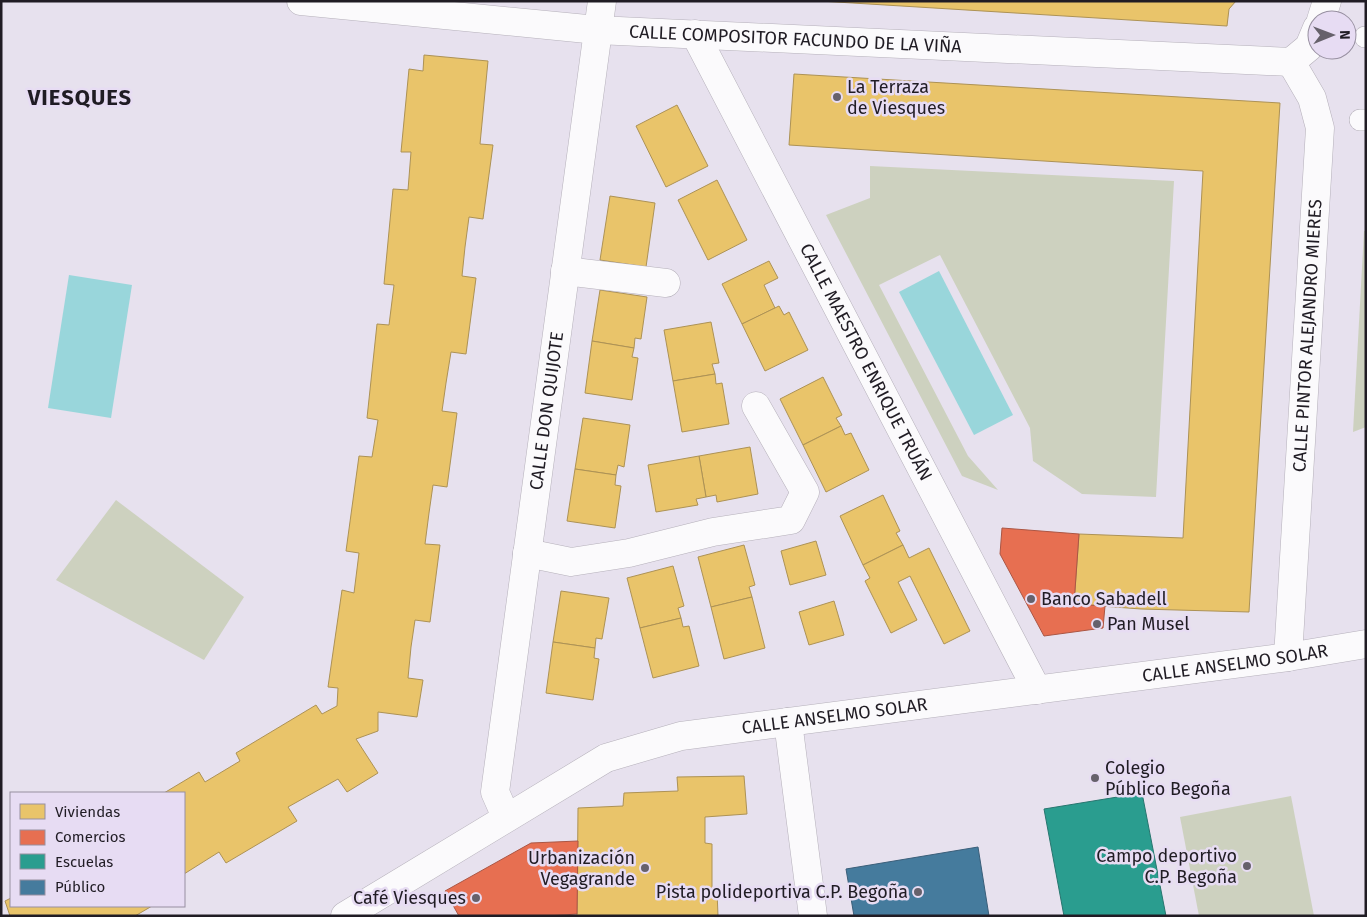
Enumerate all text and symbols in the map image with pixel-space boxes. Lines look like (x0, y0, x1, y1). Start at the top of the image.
north arrow (1307, 10, 1357, 60)
street label: CALLE COMPOSITOR FACUNDO DE LA VIÑA (629, 20, 963, 58)
text: N (1336, 30, 1353, 40)
place label: La Terraza de Viesques (847, 76, 945, 119)
district label: VIESQUES (27, 84, 132, 111)
marker: La Terraza de Viesques (831, 91, 843, 103)
street label: CALLE PINTOR ALEJANDRO MIERES (1288, 198, 1327, 473)
street label: CALLE MAESTRO ENRIQUE TRUÁN (795, 240, 937, 485)
street label: CALLE DON QUIJOTE (525, 330, 568, 491)
place label: Banco Sabadell (1041, 588, 1167, 610)
marker: Banco Sabadell (1025, 593, 1037, 605)
place label: Pan Musel (1107, 613, 1190, 635)
marker: Pan Musel (1091, 618, 1103, 630)
street label: CALLE ANSELMO SOLAR (1141, 640, 1330, 687)
street label: CALLE ANSELMO SOLAR (740, 693, 929, 739)
place label: Colegio Público Begoña (1105, 757, 1231, 800)
marker: Colegio Público Begoña (1089, 772, 1101, 784)
legend (10, 792, 185, 907)
text: Viviendas (55, 803, 120, 821)
text: Comercios (55, 828, 125, 846)
place label: Campo deportivo C.P. Begoña (1096, 845, 1237, 888)
place label: Urbanización Vegagrande (528, 847, 635, 890)
text: Escuelas (55, 853, 113, 871)
marker: Campo deportivo C.P. Begoña (1241, 860, 1253, 872)
marker: Urbanización Vegagrande (639, 862, 651, 874)
text: Público (55, 878, 105, 896)
place label: Pista polideportiva C.P. Begoña (656, 881, 908, 903)
marker: Pista polideportiva C.P. Begoña (912, 886, 924, 898)
place label: Café Viesques (353, 887, 466, 909)
marker: Café Viesques (470, 892, 482, 904)

